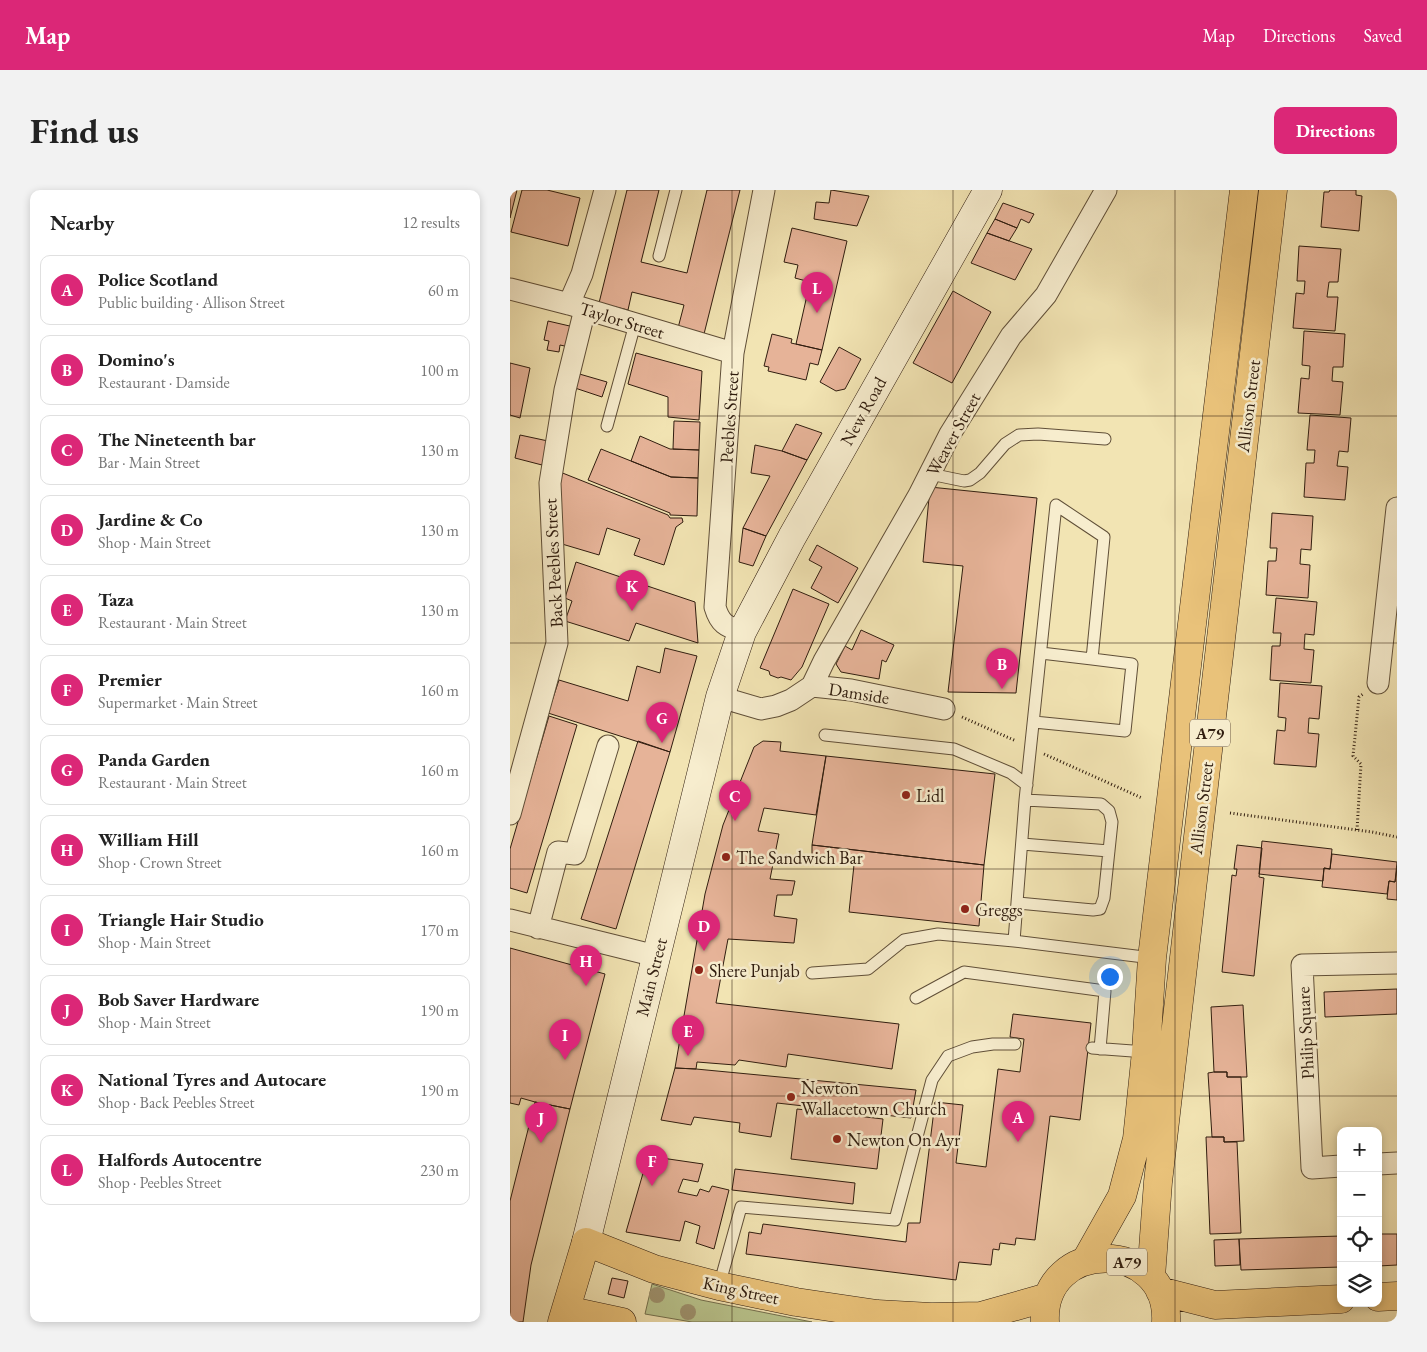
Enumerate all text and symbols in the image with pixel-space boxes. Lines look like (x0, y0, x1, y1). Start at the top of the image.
text: Map (25, 20, 70, 51)
text: Map (1203, 24, 1235, 47)
text: Directions (1263, 24, 1335, 47)
text: Saved (1363, 24, 1402, 47)
button: Directions (1274, 107, 1397, 154)
text: Find us (30, 108, 139, 153)
text: Nearby (50, 209, 114, 236)
text: 12 results (402, 212, 460, 233)
text: Police Scotland (98, 267, 218, 292)
pin: L (801, 272, 833, 313)
text: A (61, 280, 73, 301)
text: 60 m (428, 280, 459, 301)
text: Public building · Allison Street (98, 292, 285, 313)
street label: Taylor Street (577, 296, 668, 344)
text: Domino's (98, 347, 175, 372)
street label: Allison Street (1231, 358, 1265, 454)
text: B (62, 360, 72, 381)
text: 100 m (420, 360, 459, 381)
street label: Peebles Street (714, 370, 744, 464)
text: Restaurant · Damside (98, 372, 230, 393)
street label: New Road (835, 372, 892, 449)
street label: Weaver Street (921, 388, 986, 480)
text: The Nineteenth bar (98, 427, 256, 452)
text: C (61, 440, 73, 461)
text: 130 m (420, 440, 459, 461)
text: Bar · Main Street (98, 452, 200, 473)
street label: Back Peebles Street (538, 497, 568, 628)
text: Jardine & Co (98, 507, 203, 532)
text: D (61, 520, 73, 541)
text: 130 m (420, 520, 459, 541)
text: Shop · Main Street (98, 532, 211, 553)
pin: K (616, 570, 648, 611)
text: Taza (98, 587, 134, 612)
text: E (62, 600, 72, 621)
text: 130 m (420, 600, 459, 621)
text: Restaurant · Main Street (98, 612, 247, 633)
pin: B (986, 648, 1018, 689)
text: Premier (98, 667, 162, 692)
street label: Damside (827, 677, 891, 709)
text: F (63, 680, 71, 701)
text: 160 m (420, 680, 459, 701)
text: Supermarket · Main Street (98, 692, 258, 713)
pin: G (646, 702, 678, 743)
road number: A79 (1190, 720, 1230, 746)
text: Panda Garden (98, 747, 210, 772)
text: G (61, 760, 73, 781)
text: 160 m (420, 760, 459, 781)
street label: Allison Street (1184, 760, 1218, 856)
text: Restaurant · Main Street (98, 772, 247, 793)
pin: C (719, 780, 751, 821)
place label: Lidl (916, 784, 944, 807)
marker: Lidl (900, 789, 912, 801)
text: William Hill (98, 827, 199, 852)
text: H (61, 840, 73, 861)
text: 160 m (420, 840, 459, 861)
place label: The Sandwich Bar (736, 846, 863, 869)
marker: The Sandwich Bar (720, 851, 732, 863)
text: Shop · Crown Street (98, 852, 222, 873)
place label: Greggs (975, 898, 1023, 921)
marker: Greggs (959, 903, 971, 915)
text: Triangle Hair Studio (98, 907, 264, 932)
pin: D (688, 910, 720, 951)
text: I (64, 920, 70, 941)
text: 170 m (420, 920, 459, 941)
text: Shop · Main Street (98, 932, 211, 953)
street label: Main Street (630, 935, 672, 1019)
pin: H (570, 945, 602, 986)
place label: Shere Punjab (709, 959, 800, 982)
marker: Shere Punjab (693, 964, 705, 976)
your location (1097, 964, 1123, 990)
street label: Philip Square (1291, 986, 1319, 1080)
text: Bob Saver Hardware (98, 987, 259, 1012)
text: J (64, 1000, 70, 1021)
text: 190 m (420, 1000, 459, 1021)
text: Shop · Main Street (98, 1012, 211, 1033)
pin: E (672, 1015, 704, 1056)
pin: I (549, 1019, 581, 1060)
text: National Tyres and Autocare (98, 1067, 326, 1092)
place label: Newton Wallacetown Church (801, 1076, 947, 1120)
text: K (61, 1080, 73, 1101)
text: 190 m (420, 1080, 459, 1101)
marker: Newton Wallacetown Church (785, 1091, 797, 1103)
text: Shop · Back Peebles Street (98, 1092, 254, 1113)
pin: A (1002, 1101, 1034, 1142)
pin: J (525, 1102, 557, 1143)
map controls (1337, 1127, 1382, 1307)
button: + (1337, 1127, 1382, 1172)
place label: Newton On Ayr (847, 1128, 960, 1151)
marker: Newton On Ayr (831, 1133, 843, 1145)
pin: F (636, 1145, 668, 1186)
text: Halfords Autocentre (98, 1147, 262, 1172)
text: L (62, 1160, 72, 1181)
text: 230 m (420, 1160, 459, 1181)
text: Shop · Peebles Street (98, 1172, 221, 1193)
button: − (1337, 1172, 1382, 1217)
button: locate (1337, 1217, 1382, 1262)
road number: A79 (1107, 1248, 1147, 1276)
button: layers (1337, 1262, 1382, 1307)
street label: King Street (701, 1271, 781, 1309)

